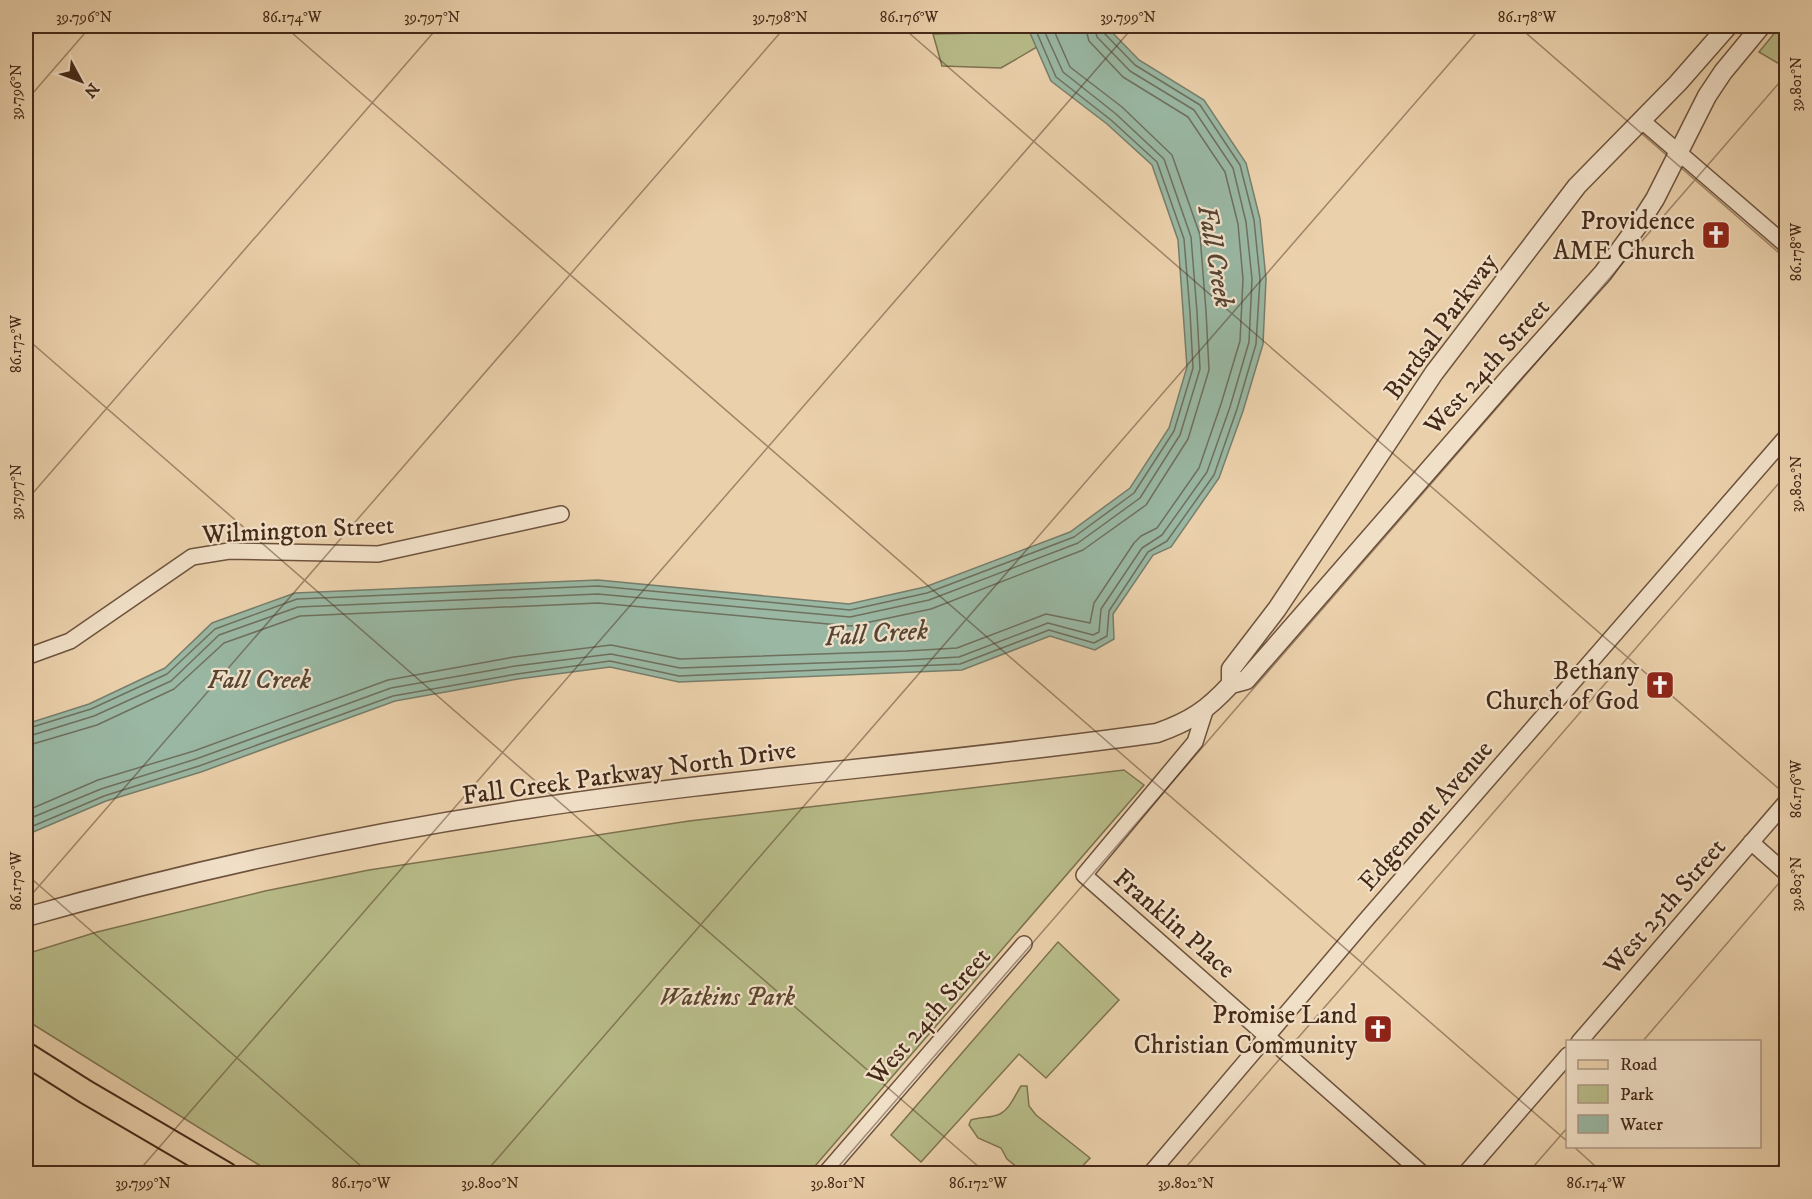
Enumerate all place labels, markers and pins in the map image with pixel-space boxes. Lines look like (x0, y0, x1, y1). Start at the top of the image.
place label: Providence AME Church (1553, 205, 1695, 268)
church icon: Providence AME Church (1700, 219, 1732, 251)
place label: Bethany Church of God (1485, 655, 1640, 718)
church icon: Bethany Church of God (1644, 669, 1676, 701)
place label: Promise Land Christian Community (1133, 999, 1358, 1062)
church icon: Promise Land Christian Community (1362, 1013, 1394, 1045)

